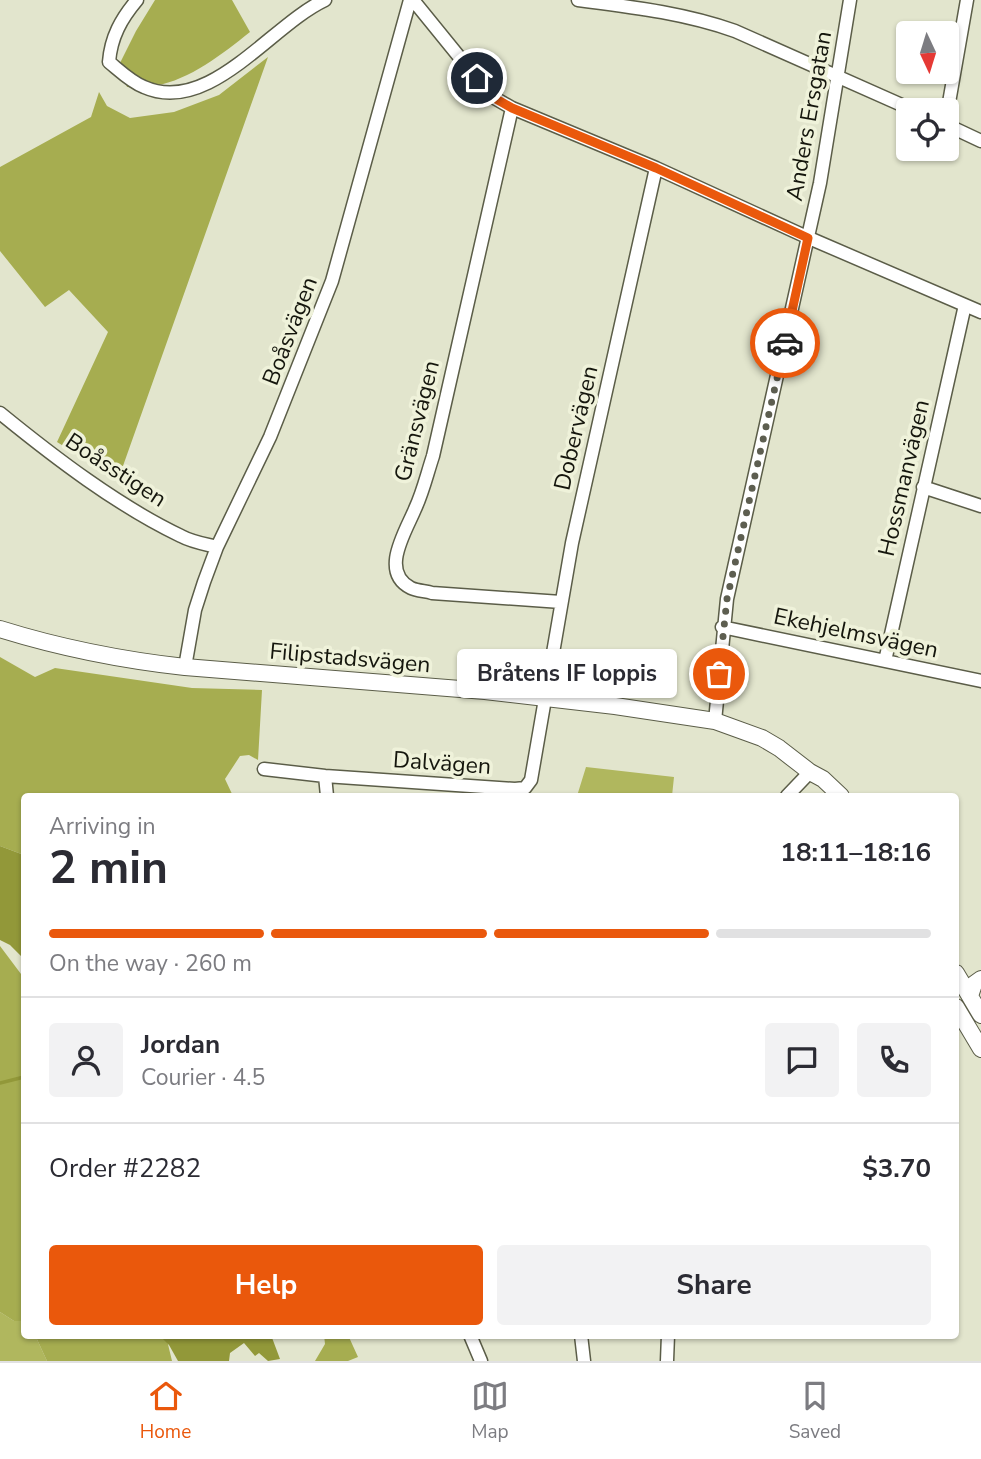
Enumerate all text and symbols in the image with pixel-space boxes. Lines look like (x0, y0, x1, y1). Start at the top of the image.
north arrow (896, 21, 959, 84)
map controls (896, 21, 959, 161)
street label: Anders Ersgatan (779, 29, 839, 203)
pin (447, 48, 507, 108)
icon: home (458, 59, 496, 97)
button: locate (896, 98, 959, 161)
street label: Boåsvägen (255, 272, 325, 390)
courier (750, 308, 820, 378)
icon: car (766, 324, 804, 362)
street label: Gränsvägen (387, 357, 447, 485)
street label: Dobervägen (547, 363, 605, 493)
street label: Hossmanvägen (871, 397, 937, 559)
street label: Boåsstigen (59, 426, 173, 514)
street label: Ekehjelmsvägen (771, 600, 941, 666)
street label: Filipstadsvägen (268, 636, 432, 680)
pin (689, 644, 749, 704)
callout: Bråtens IF loppis (456, 650, 677, 698)
icon: bag (700, 655, 738, 693)
text: Bråtens IF loppis (477, 658, 657, 689)
street label: Dalvägen (392, 744, 492, 782)
text: Arriving in (49, 811, 156, 842)
text: 18:11–18:16 (780, 835, 931, 870)
text: 2 min (49, 836, 168, 899)
text: On the way · 260 m (49, 948, 252, 979)
button: person (49, 1023, 123, 1097)
button: chat (765, 1023, 839, 1097)
button: phone (857, 1023, 931, 1097)
text: Jordan (141, 1027, 220, 1062)
text: Courier · 4.5 (141, 1062, 265, 1093)
text: Order #2282 (49, 1151, 201, 1186)
text: $3.70 (862, 1151, 931, 1186)
button: Help (49, 1245, 483, 1325)
button: Share (497, 1245, 931, 1325)
tab: Home (140, 1377, 191, 1445)
tab: Map (471, 1377, 509, 1445)
tab: Saved (789, 1377, 841, 1445)

